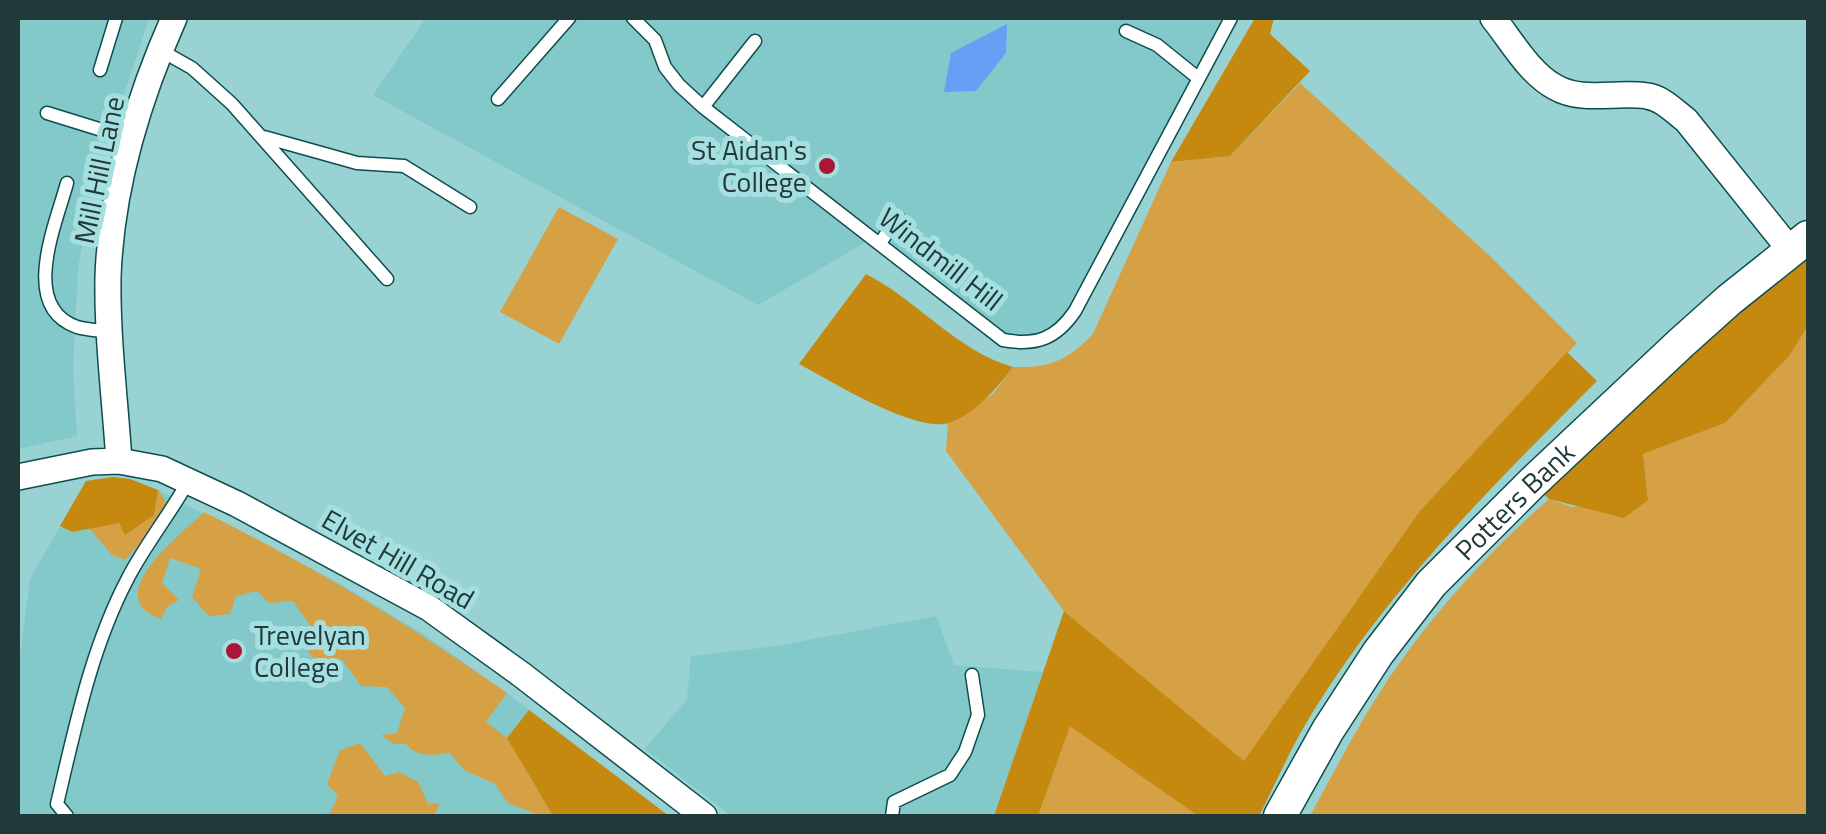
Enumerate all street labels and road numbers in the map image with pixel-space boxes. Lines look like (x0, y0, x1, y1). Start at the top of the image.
street label: Mill Hill Lane (62, 92, 135, 247)
street label: Windmill Hill (870, 196, 1013, 321)
street label: Potters Bank (1444, 432, 1584, 570)
street label: Elvet Hill Road (314, 497, 483, 620)

